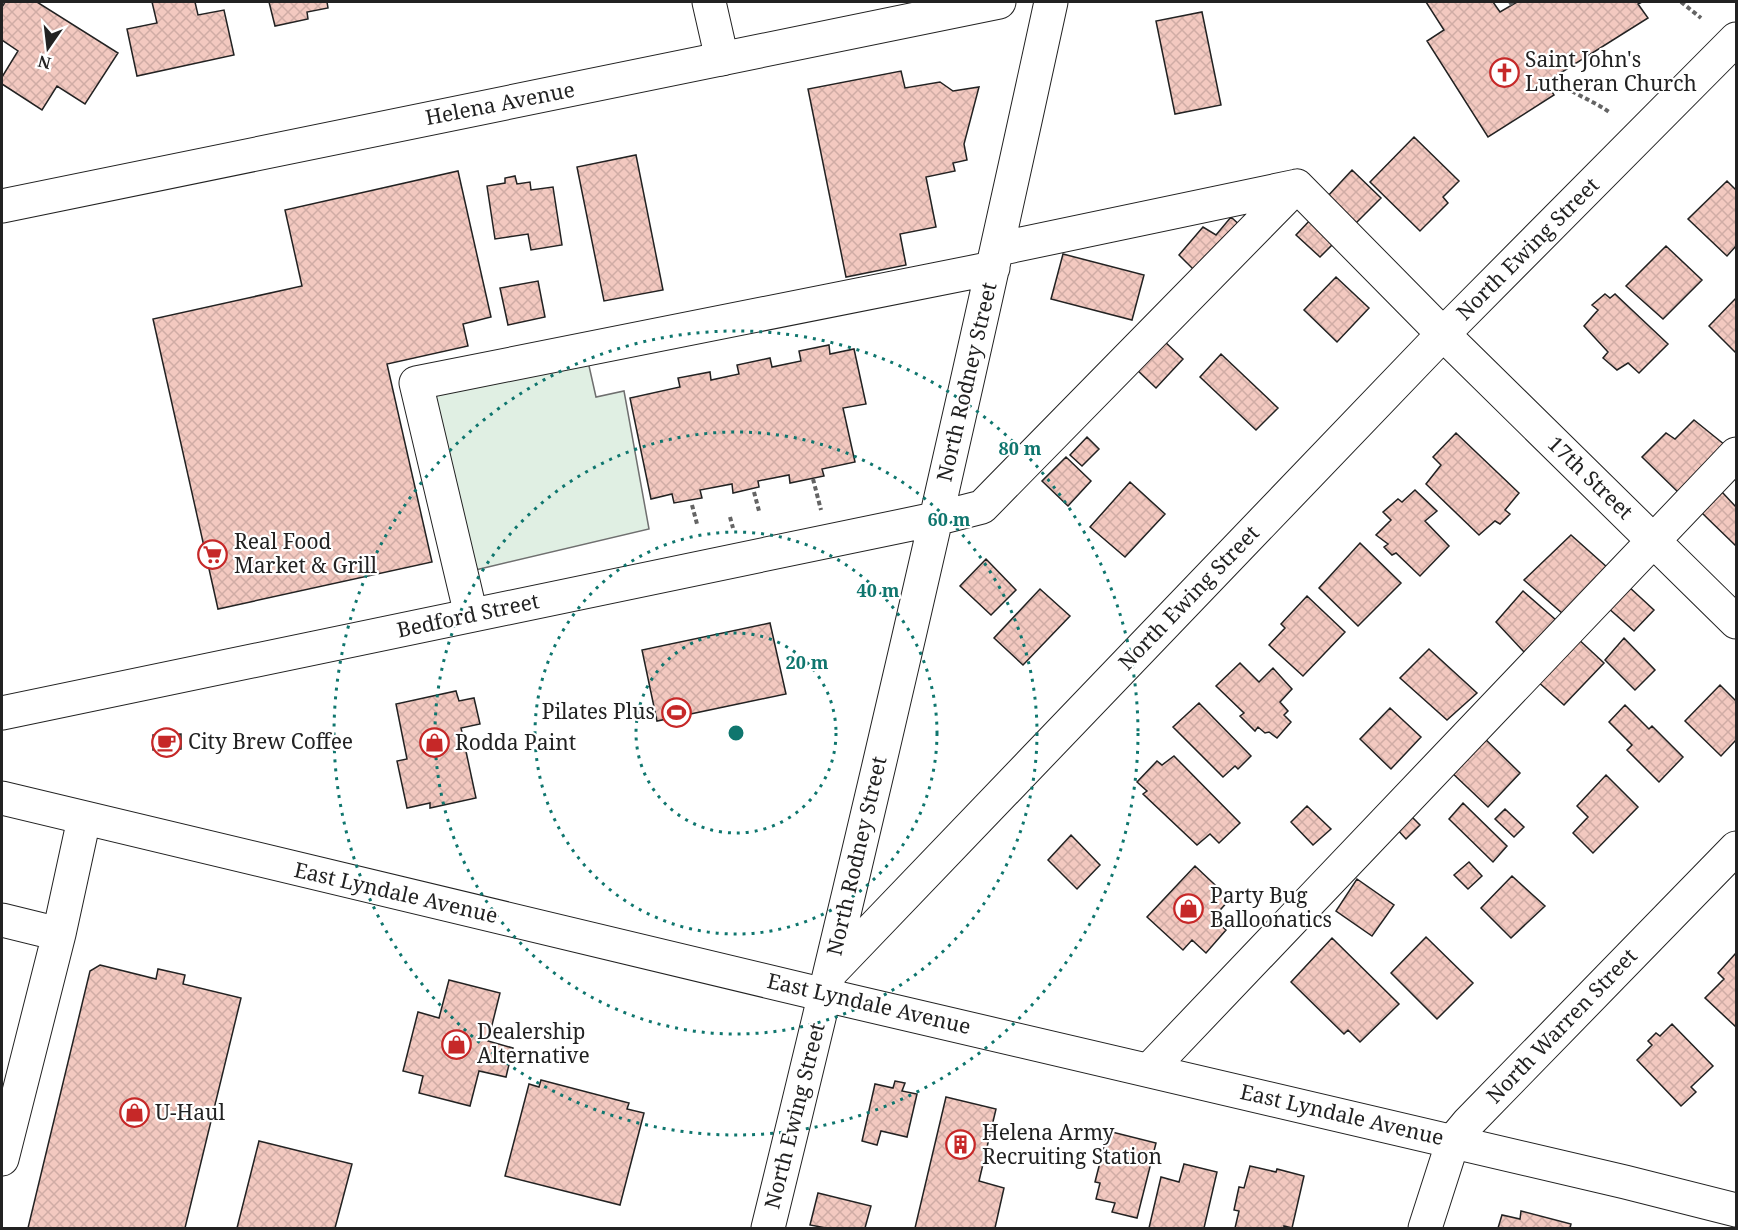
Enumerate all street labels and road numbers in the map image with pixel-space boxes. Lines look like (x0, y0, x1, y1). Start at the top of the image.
street label: Helena Avenue (423, 75, 577, 131)
street label: North Ewing Street (1450, 171, 1605, 326)
street label: North Rodney Street (929, 279, 1003, 484)
street label: 17th Street (1542, 430, 1639, 525)
street label: North Ewing Street (1112, 519, 1265, 676)
street label: Bedford Street (394, 586, 541, 644)
street label: North Rodney Street (819, 753, 893, 958)
street label: East Lyndale Avenue (292, 855, 501, 929)
street label: North Warren Street (1480, 942, 1643, 1109)
street label: East Lyndale Avenue (765, 966, 974, 1040)
street label: North Ewing Street (757, 1020, 831, 1212)
street label: East Lyndale Avenue (1238, 1077, 1447, 1151)

